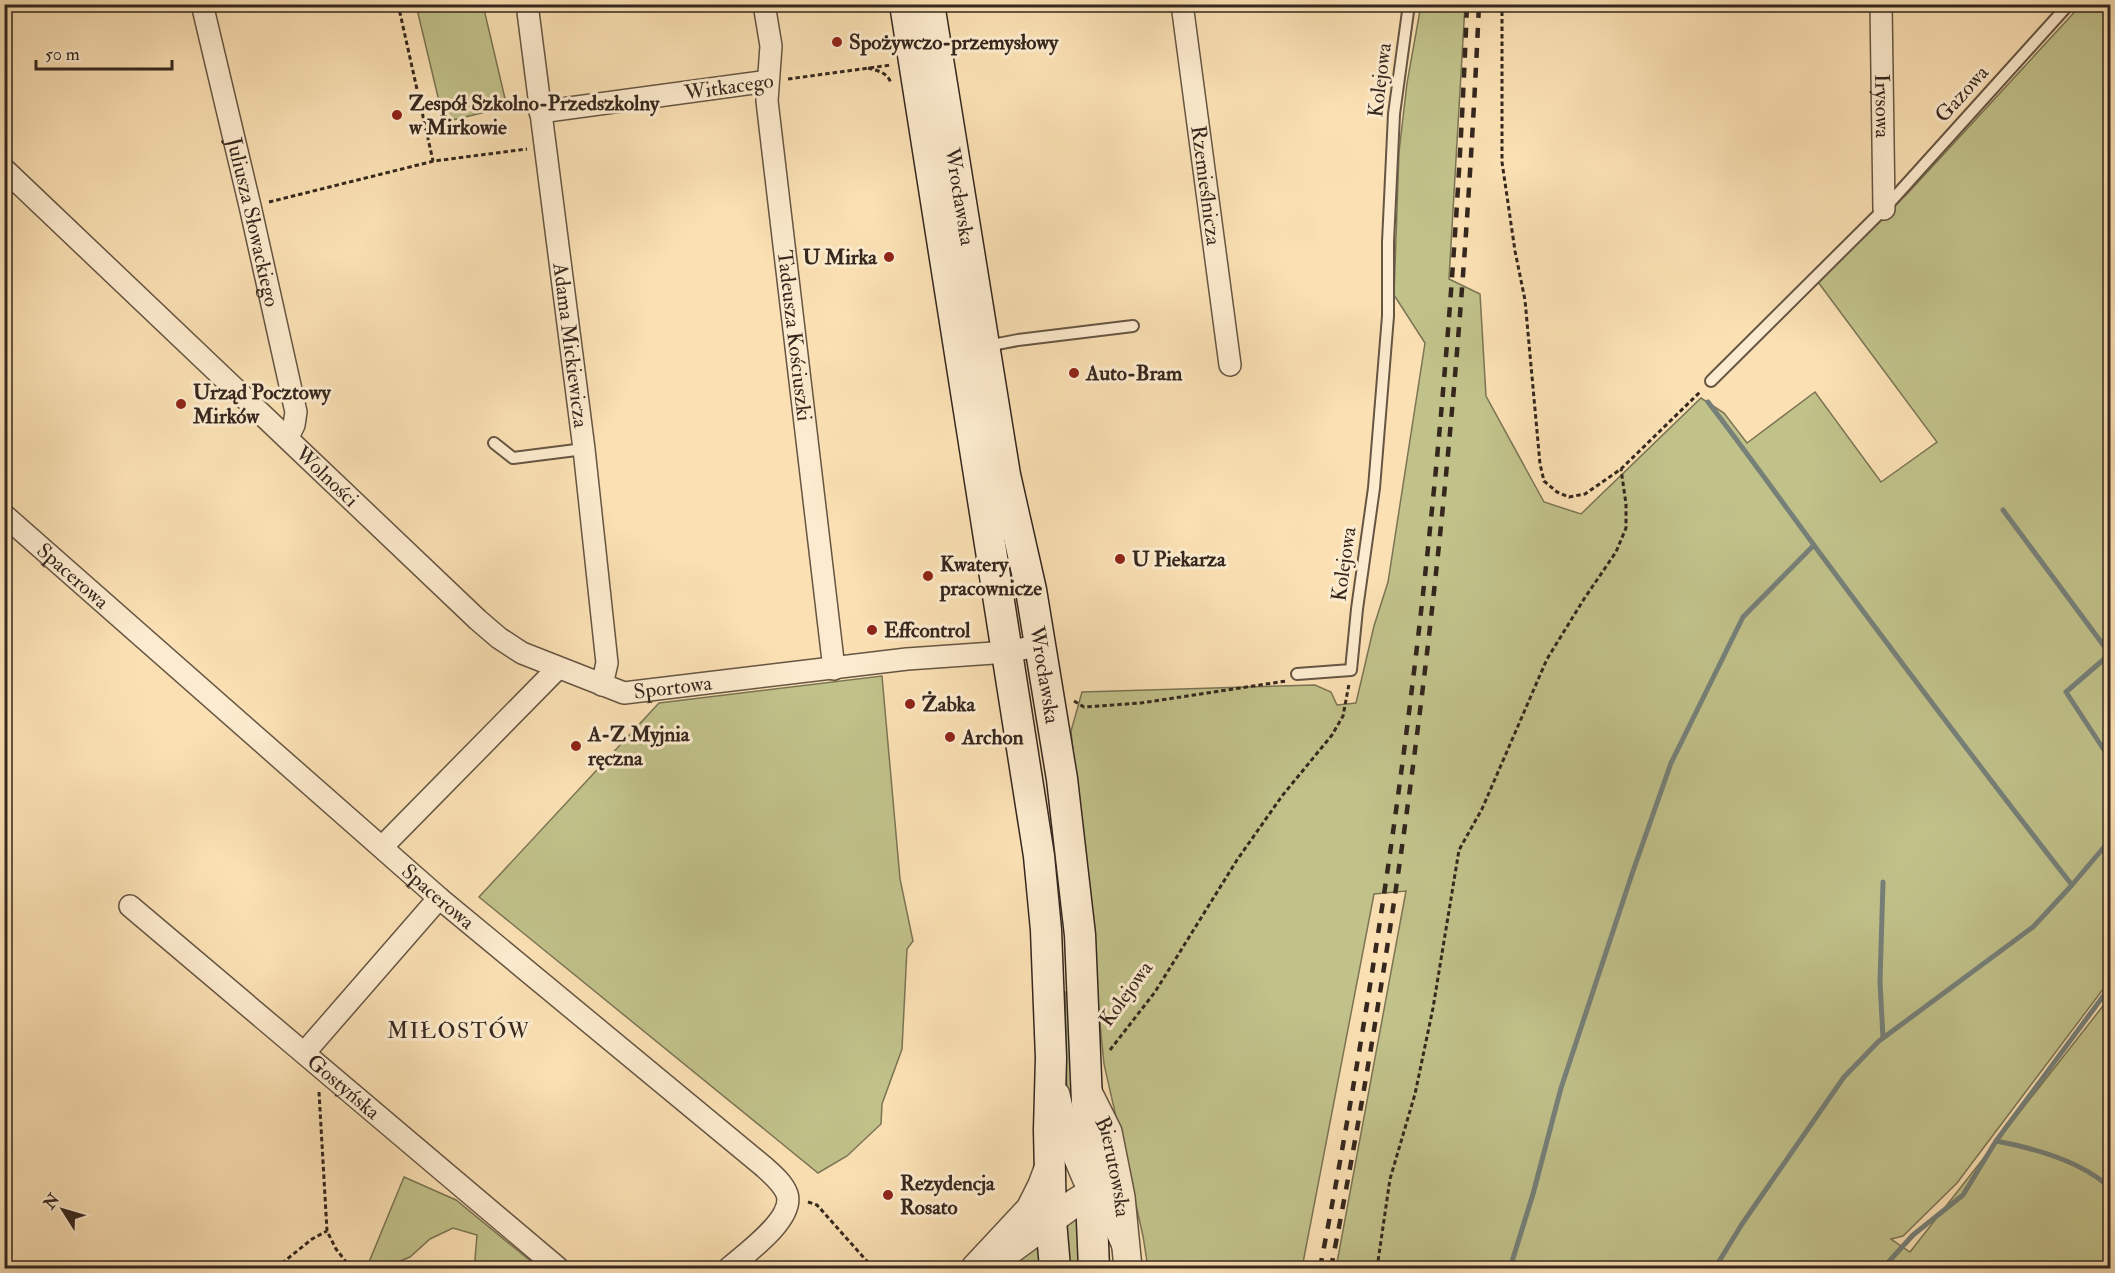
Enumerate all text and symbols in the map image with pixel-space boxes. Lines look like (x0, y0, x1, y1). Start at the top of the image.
place label: Spożywczo-przemysłowy (849, 29, 1059, 56)
scale bar (36, 33, 172, 71)
marker: Spożywczo-przemysłowy (830, 35, 844, 49)
street label: Kolejowa (1362, 41, 1398, 119)
text: 50 m (45, 43, 80, 66)
street label: Gazowa (1929, 59, 1995, 128)
street label: Witkacego (682, 67, 775, 107)
street label: Irysowa (1869, 74, 1896, 139)
place label: Zespół Szkolno-Przedszkolny w Mirkowie (408, 90, 660, 141)
marker: Zespół Szkolno-Przedszkolny w Mirkowie (390, 108, 404, 122)
street label: Rzemieślnicza (1185, 124, 1228, 247)
street label: Juliusza Słowackiego (220, 134, 286, 309)
street label: Wrocławska (939, 145, 981, 248)
place label: U Mirka (803, 244, 878, 271)
street label: Tadeusza Kościuszki (771, 249, 818, 423)
marker: U Mirka (882, 250, 896, 264)
street label: Adama Mickiewicza (547, 260, 595, 430)
place label: Auto-Bram (1085, 360, 1183, 387)
marker: Auto-Bram (1067, 366, 1081, 380)
place label: Urząd Pocztowy Mirków (192, 379, 332, 430)
marker: Urząd Pocztowy Mirków (174, 397, 188, 411)
street label: Wolności (289, 439, 365, 513)
street label: Kolejowa (1325, 525, 1363, 603)
street label: Spacerowa (31, 537, 115, 615)
place label: U Piekarza (1132, 546, 1227, 573)
place label: Kwatery pracownicze (939, 551, 1042, 602)
marker: U Piekarza (1113, 552, 1127, 566)
marker: Kwatery pracownicze (921, 569, 935, 583)
place label: Effcontrol (884, 617, 971, 644)
marker: Effcontrol (865, 623, 879, 637)
street label: Wrocławska (1023, 623, 1066, 726)
street label: Sportowa (632, 669, 714, 705)
place label: Żabka (922, 691, 976, 718)
marker: Żabka (903, 697, 917, 711)
place label: A-Z Myjnia ręczna (587, 721, 691, 772)
place label: Archon (961, 724, 1024, 751)
marker: Archon (943, 730, 957, 744)
marker: A-Z Myjnia ręczna (569, 739, 583, 753)
street label: Spacerowa (396, 858, 480, 936)
street label: Kolejowa (1093, 956, 1159, 1032)
district label: MIŁOSTÓW (387, 1016, 531, 1045)
street label: Gostyńska (302, 1048, 386, 1126)
street label: Bierutowska (1089, 1112, 1136, 1219)
place label: Rezydencja Rosato (900, 1170, 996, 1221)
north arrow (33, 1180, 93, 1240)
marker: Rezydencja Rosato (881, 1188, 895, 1202)
text: N (39, 1189, 65, 1214)

